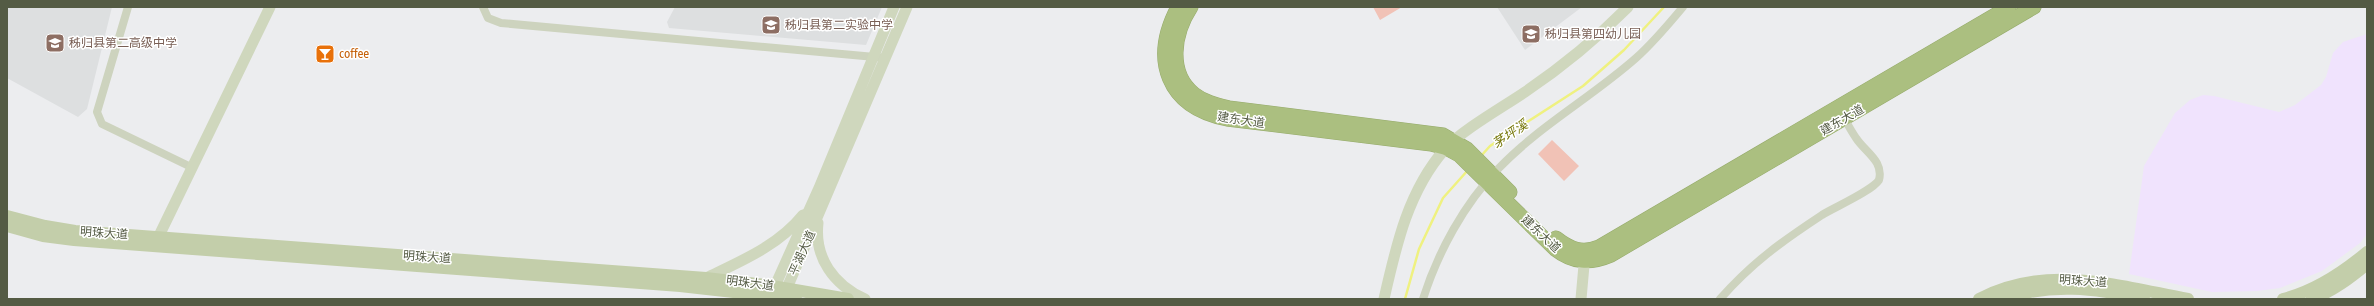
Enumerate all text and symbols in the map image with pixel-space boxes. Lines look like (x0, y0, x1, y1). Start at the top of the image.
school or university icon: 秭归县第二实验中学 (760, 14, 782, 36)
place label: 秭归县第二实验中学 (785, 18, 893, 32)
school or university icon: 秭归县第四幼儿园 (1520, 23, 1542, 45)
place label: 秭归县第四幼儿园 (1545, 27, 1641, 41)
school or university icon: 秭归县第二高级中学 (44, 32, 66, 54)
place label: 秭归县第二高级中学 (69, 36, 177, 50)
bar icon: coffee (314, 43, 336, 65)
place label: coffee (339, 47, 369, 61)
street label: 建东大道 (1818, 102, 1866, 138)
street label: 建东大道 (1216, 110, 1266, 130)
water label: 茅坪溪 (1490, 116, 1532, 151)
street label: 建东大道 (1519, 213, 1563, 255)
street label: 明珠大道 (80, 224, 128, 242)
street label: 平湖大道 (786, 228, 818, 278)
street label: 明珠大道 (403, 248, 451, 266)
street label: 明珠大道 (2059, 272, 2107, 290)
street label: 明珠大道 (725, 273, 775, 293)

